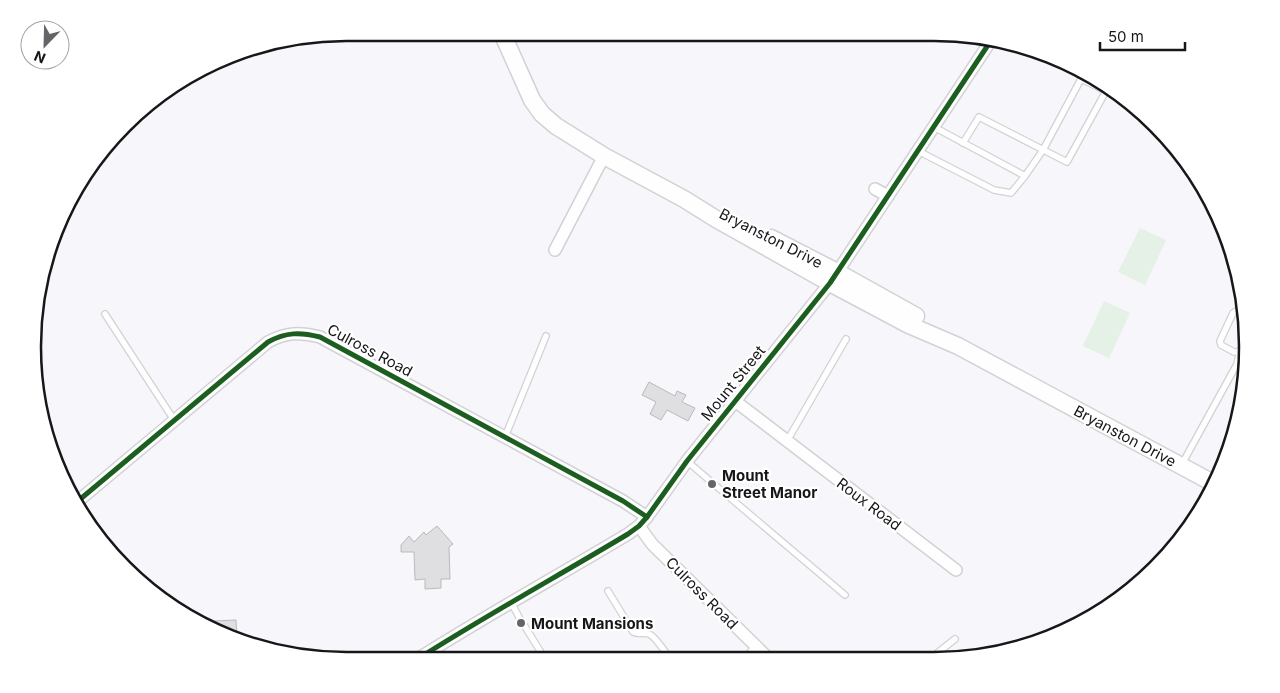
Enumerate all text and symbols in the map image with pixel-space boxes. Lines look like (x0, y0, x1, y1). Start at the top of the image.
north arrow (20, 20, 70, 70)
scale bar (1100, 20, 1185, 52)
text: 50 m (1108, 27, 1144, 46)
text: N (31, 48, 48, 67)
street label: Bryanston Drive (716, 204, 826, 272)
street label: Culross Road (324, 320, 416, 380)
street label: Mount Street (697, 341, 769, 425)
street label: Bryanston Drive (1071, 401, 1179, 471)
place label: Mount Street Manor (722, 466, 817, 502)
street label: Roux Road (833, 474, 905, 534)
marker: Mount Street Manor (706, 478, 718, 490)
street label: Culross Road (662, 553, 742, 633)
place label: Mount Mansions (531, 614, 653, 633)
marker: Mount Mansions (515, 617, 527, 629)

